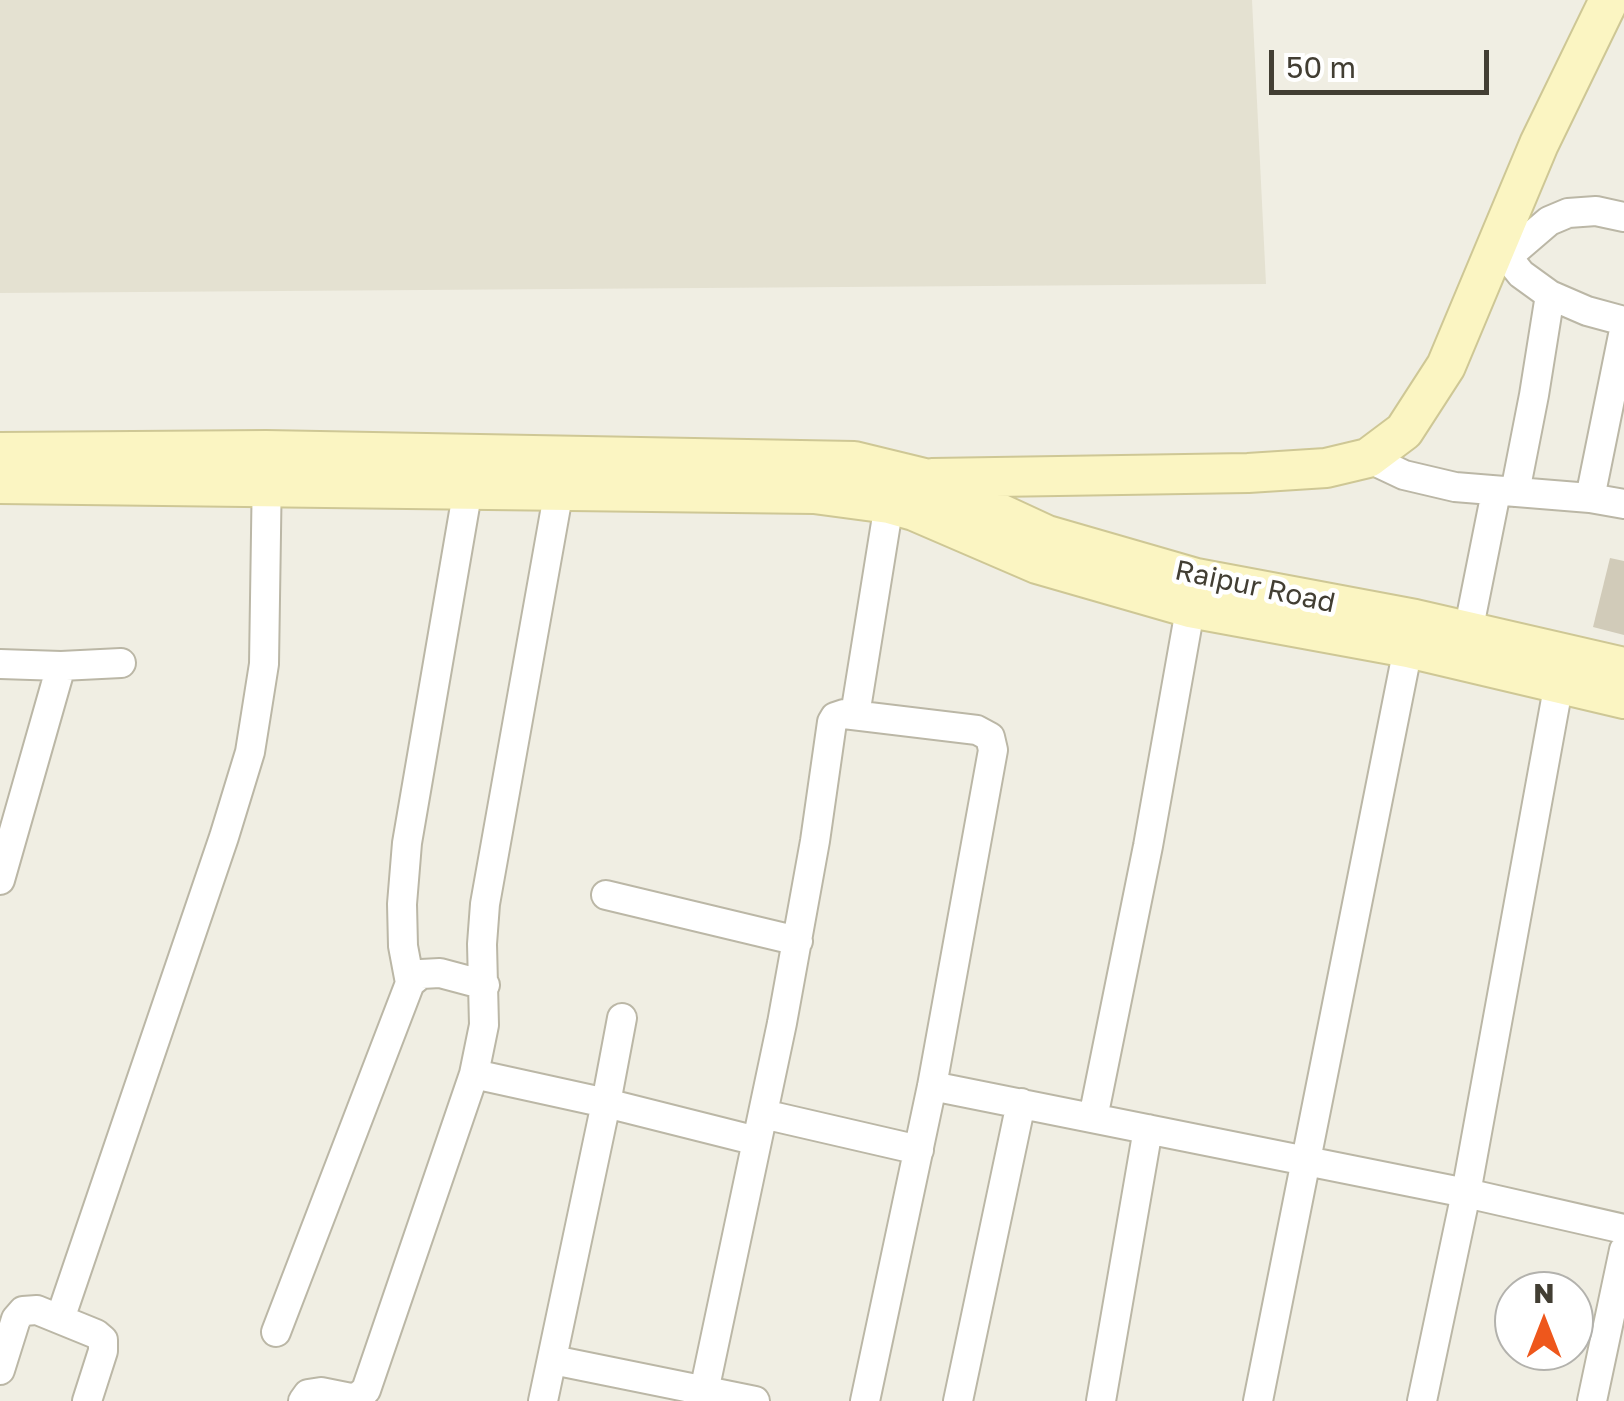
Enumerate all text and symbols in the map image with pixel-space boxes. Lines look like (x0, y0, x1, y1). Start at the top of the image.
scale bar (1274, 30, 1494, 92)
text: 50 m (1286, 49, 1356, 85)
street label: Raipur Road (1172, 554, 1338, 620)
north arrow (1494, 1271, 1594, 1371)
text: N (1533, 1276, 1555, 1309)

